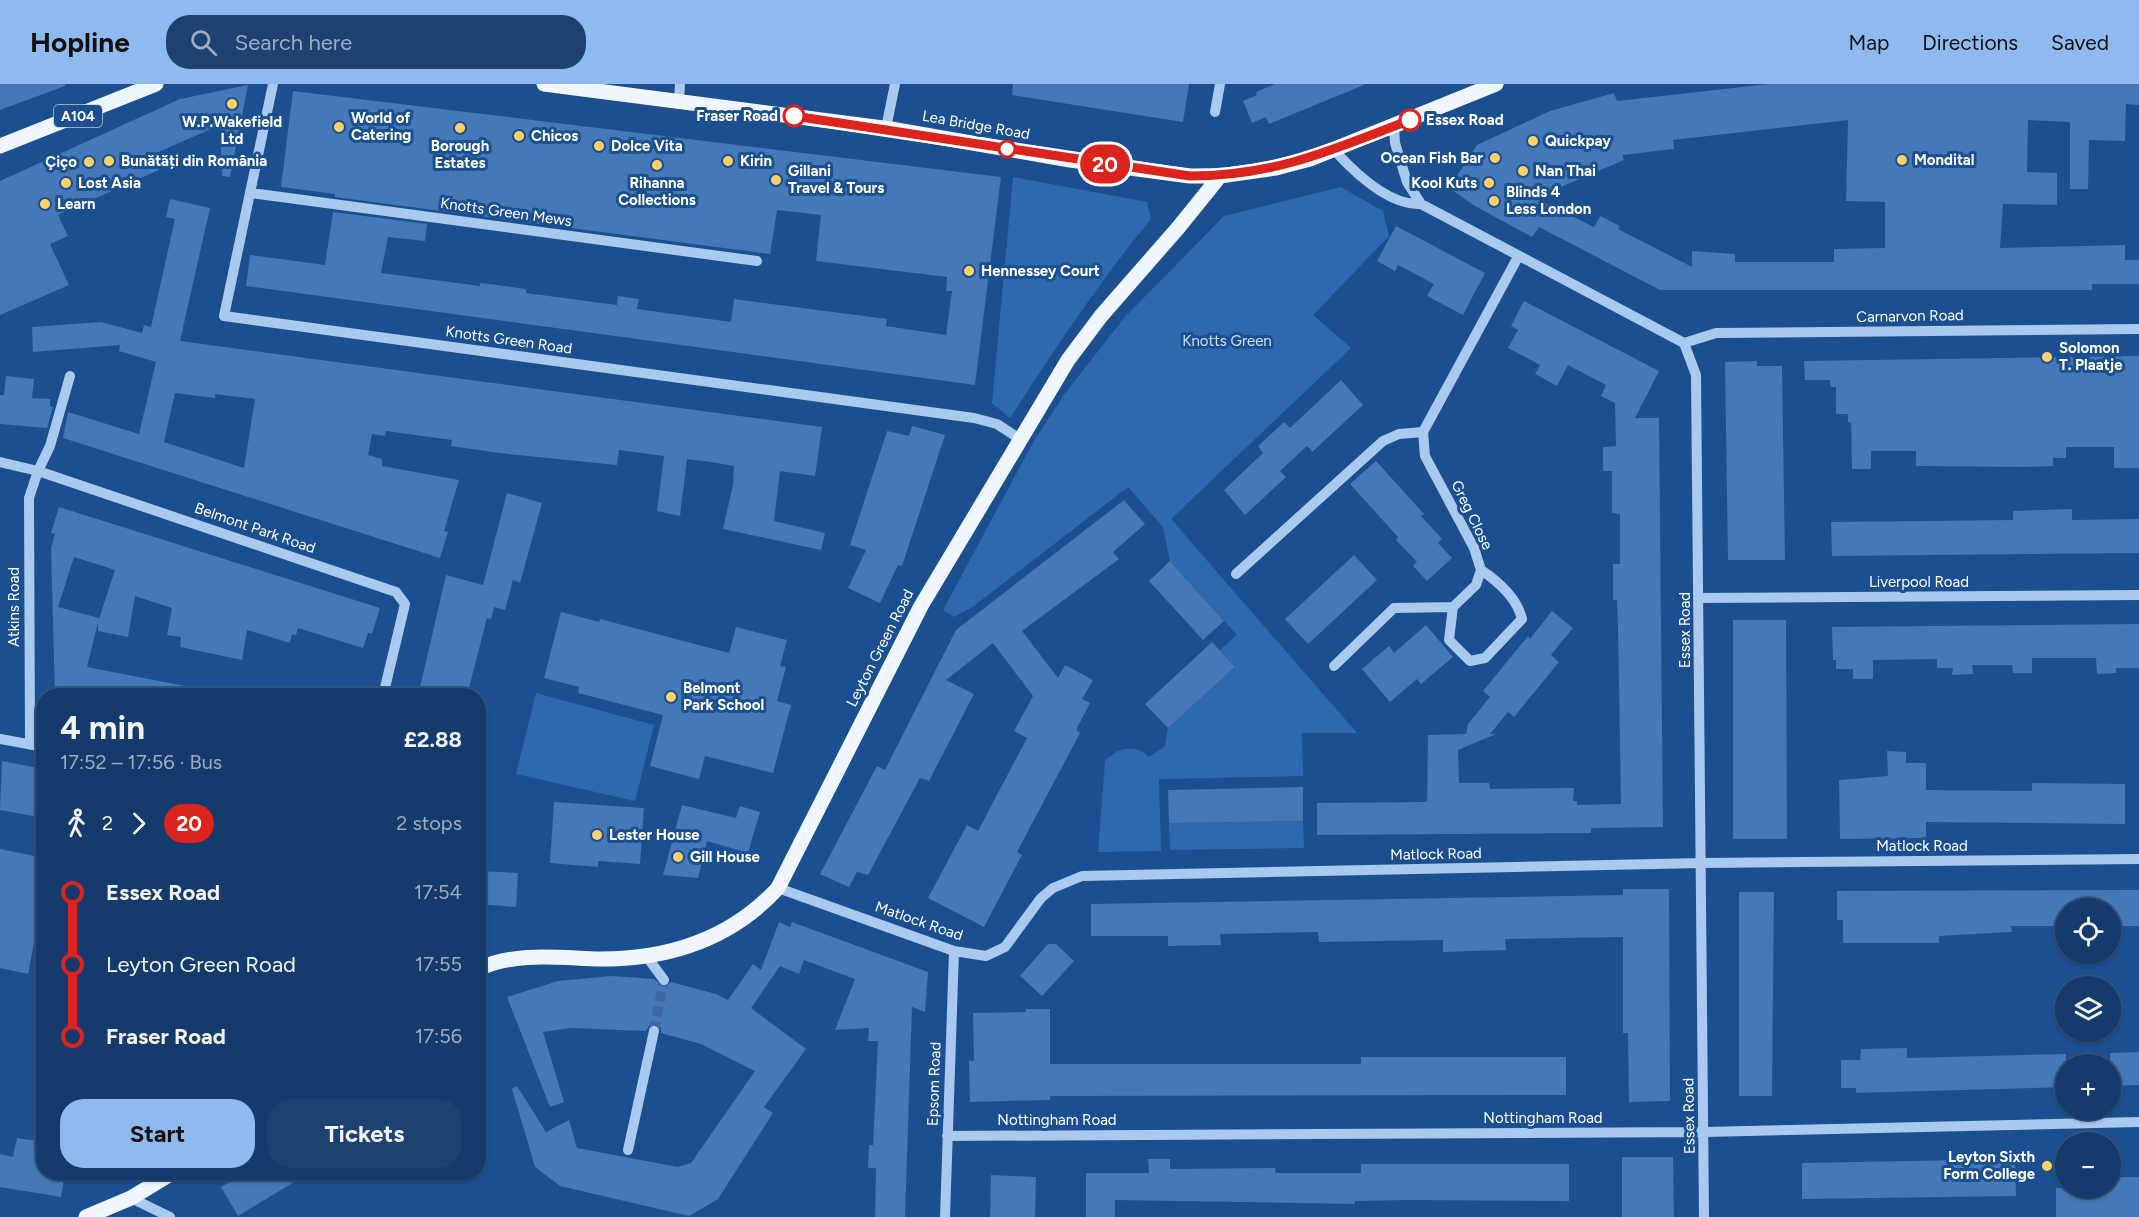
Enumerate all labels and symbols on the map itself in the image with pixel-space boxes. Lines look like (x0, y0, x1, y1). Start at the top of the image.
marker: W.P.Wakefield Ltd (225, 97, 239, 111)
road number: A104 (54, 105, 102, 127)
marker: Fraser Road (783, 105, 805, 127)
place label: Fraser Road (696, 107, 778, 125)
street label: Lea Bridge Road (921, 107, 1031, 143)
place label: World of Catering (351, 109, 411, 144)
marker: Essex Road (1399, 109, 1421, 131)
place label: Essex Road (1426, 111, 1504, 129)
place label: W.P.Wakefield Ltd (182, 113, 282, 148)
marker: World of Catering (332, 120, 346, 134)
marker: Borough Estates (453, 121, 467, 135)
place label: Chicos (531, 127, 578, 145)
marker: Chicos (512, 129, 526, 143)
place label: Quickpay (1545, 132, 1611, 150)
marker: Quickpay (1526, 134, 1540, 148)
place label: Borough Estates (431, 137, 489, 172)
place label: Dolce Vita (611, 137, 683, 155)
marker: Dolce Vita (592, 139, 606, 153)
unlabelled marker (998, 140, 1016, 158)
line badge: 20 (1078, 144, 1132, 184)
place label: Ocean Fish Bar (1380, 149, 1483, 167)
marker: Ocean Fish Bar (1488, 151, 1502, 165)
place label: Mondital (1914, 151, 1975, 169)
place label: Bunătăți din România (121, 152, 267, 170)
place label: Kirin (740, 152, 772, 170)
place label: Çiço (45, 153, 77, 171)
marker: Mondital (1895, 153, 1909, 167)
marker: Bunătăți din România (102, 154, 116, 168)
marker: Kirin (721, 154, 735, 168)
marker: Çiço (82, 155, 96, 169)
marker: Rihanna Collections (650, 158, 664, 172)
place label: Gillani Travel & Tours (788, 162, 884, 197)
place label: Nan Thai (1535, 162, 1596, 180)
marker: Nan Thai (1516, 164, 1530, 178)
marker: Gillani Travel & Tours (769, 173, 783, 187)
place label: Lost Asia (78, 174, 141, 192)
place label: Rihanna Collections (618, 174, 696, 209)
place label: Kool Kuts (1411, 174, 1477, 192)
marker: Lost Asia (59, 176, 73, 190)
marker: Kool Kuts (1482, 176, 1496, 190)
place label: Blinds 4 Less London (1506, 183, 1591, 218)
street label: Knotts Green Mews (439, 194, 573, 230)
marker: Blinds 4 Less London (1487, 194, 1501, 208)
place label: Learn (57, 195, 96, 213)
marker: Learn (38, 197, 52, 211)
place label: Hennessey Court (981, 262, 1100, 280)
marker: Hennessey Court (962, 264, 976, 278)
street label: Carnarvon Road (1856, 306, 1964, 326)
street label: Knotts Green Road (445, 322, 573, 358)
park label: Knotts Green (1182, 332, 1272, 350)
place label: Solomon T. Plaatje (2059, 339, 2123, 374)
marker: Solomon T. Plaatje (2040, 350, 2054, 364)
street label: Greg Close (1447, 477, 1497, 553)
street label: Belmont Park Road (192, 499, 318, 557)
street label: Atkins Road (5, 567, 23, 647)
street label: Liverpool Road (1869, 573, 1969, 591)
street label: Leyton Green Road (843, 586, 917, 710)
street label: Essex Road (1676, 592, 1694, 668)
place label: Belmont Park School (683, 679, 764, 714)
marker: Belmont Park School (664, 690, 678, 704)
place label: Lester House (609, 826, 700, 844)
marker: Lester House (590, 828, 604, 842)
street label: Matlock Road (1876, 837, 1968, 855)
street label: Matlock Road (1390, 844, 1482, 864)
place label: Gill House (690, 848, 761, 866)
marker: Gill House (671, 850, 685, 864)
street label: Matlock Road (873, 898, 965, 944)
street label: Epsom Road (924, 1041, 944, 1127)
street label: Essex Road (1679, 1078, 1699, 1154)
street label: Nottingham Road (1483, 1109, 1603, 1127)
street label: Nottingham Road (997, 1111, 1117, 1129)
place label: Leyton Sixth Form College (1943, 1148, 2036, 1183)
marker: Leyton Sixth Form College (2040, 1159, 2054, 1173)

